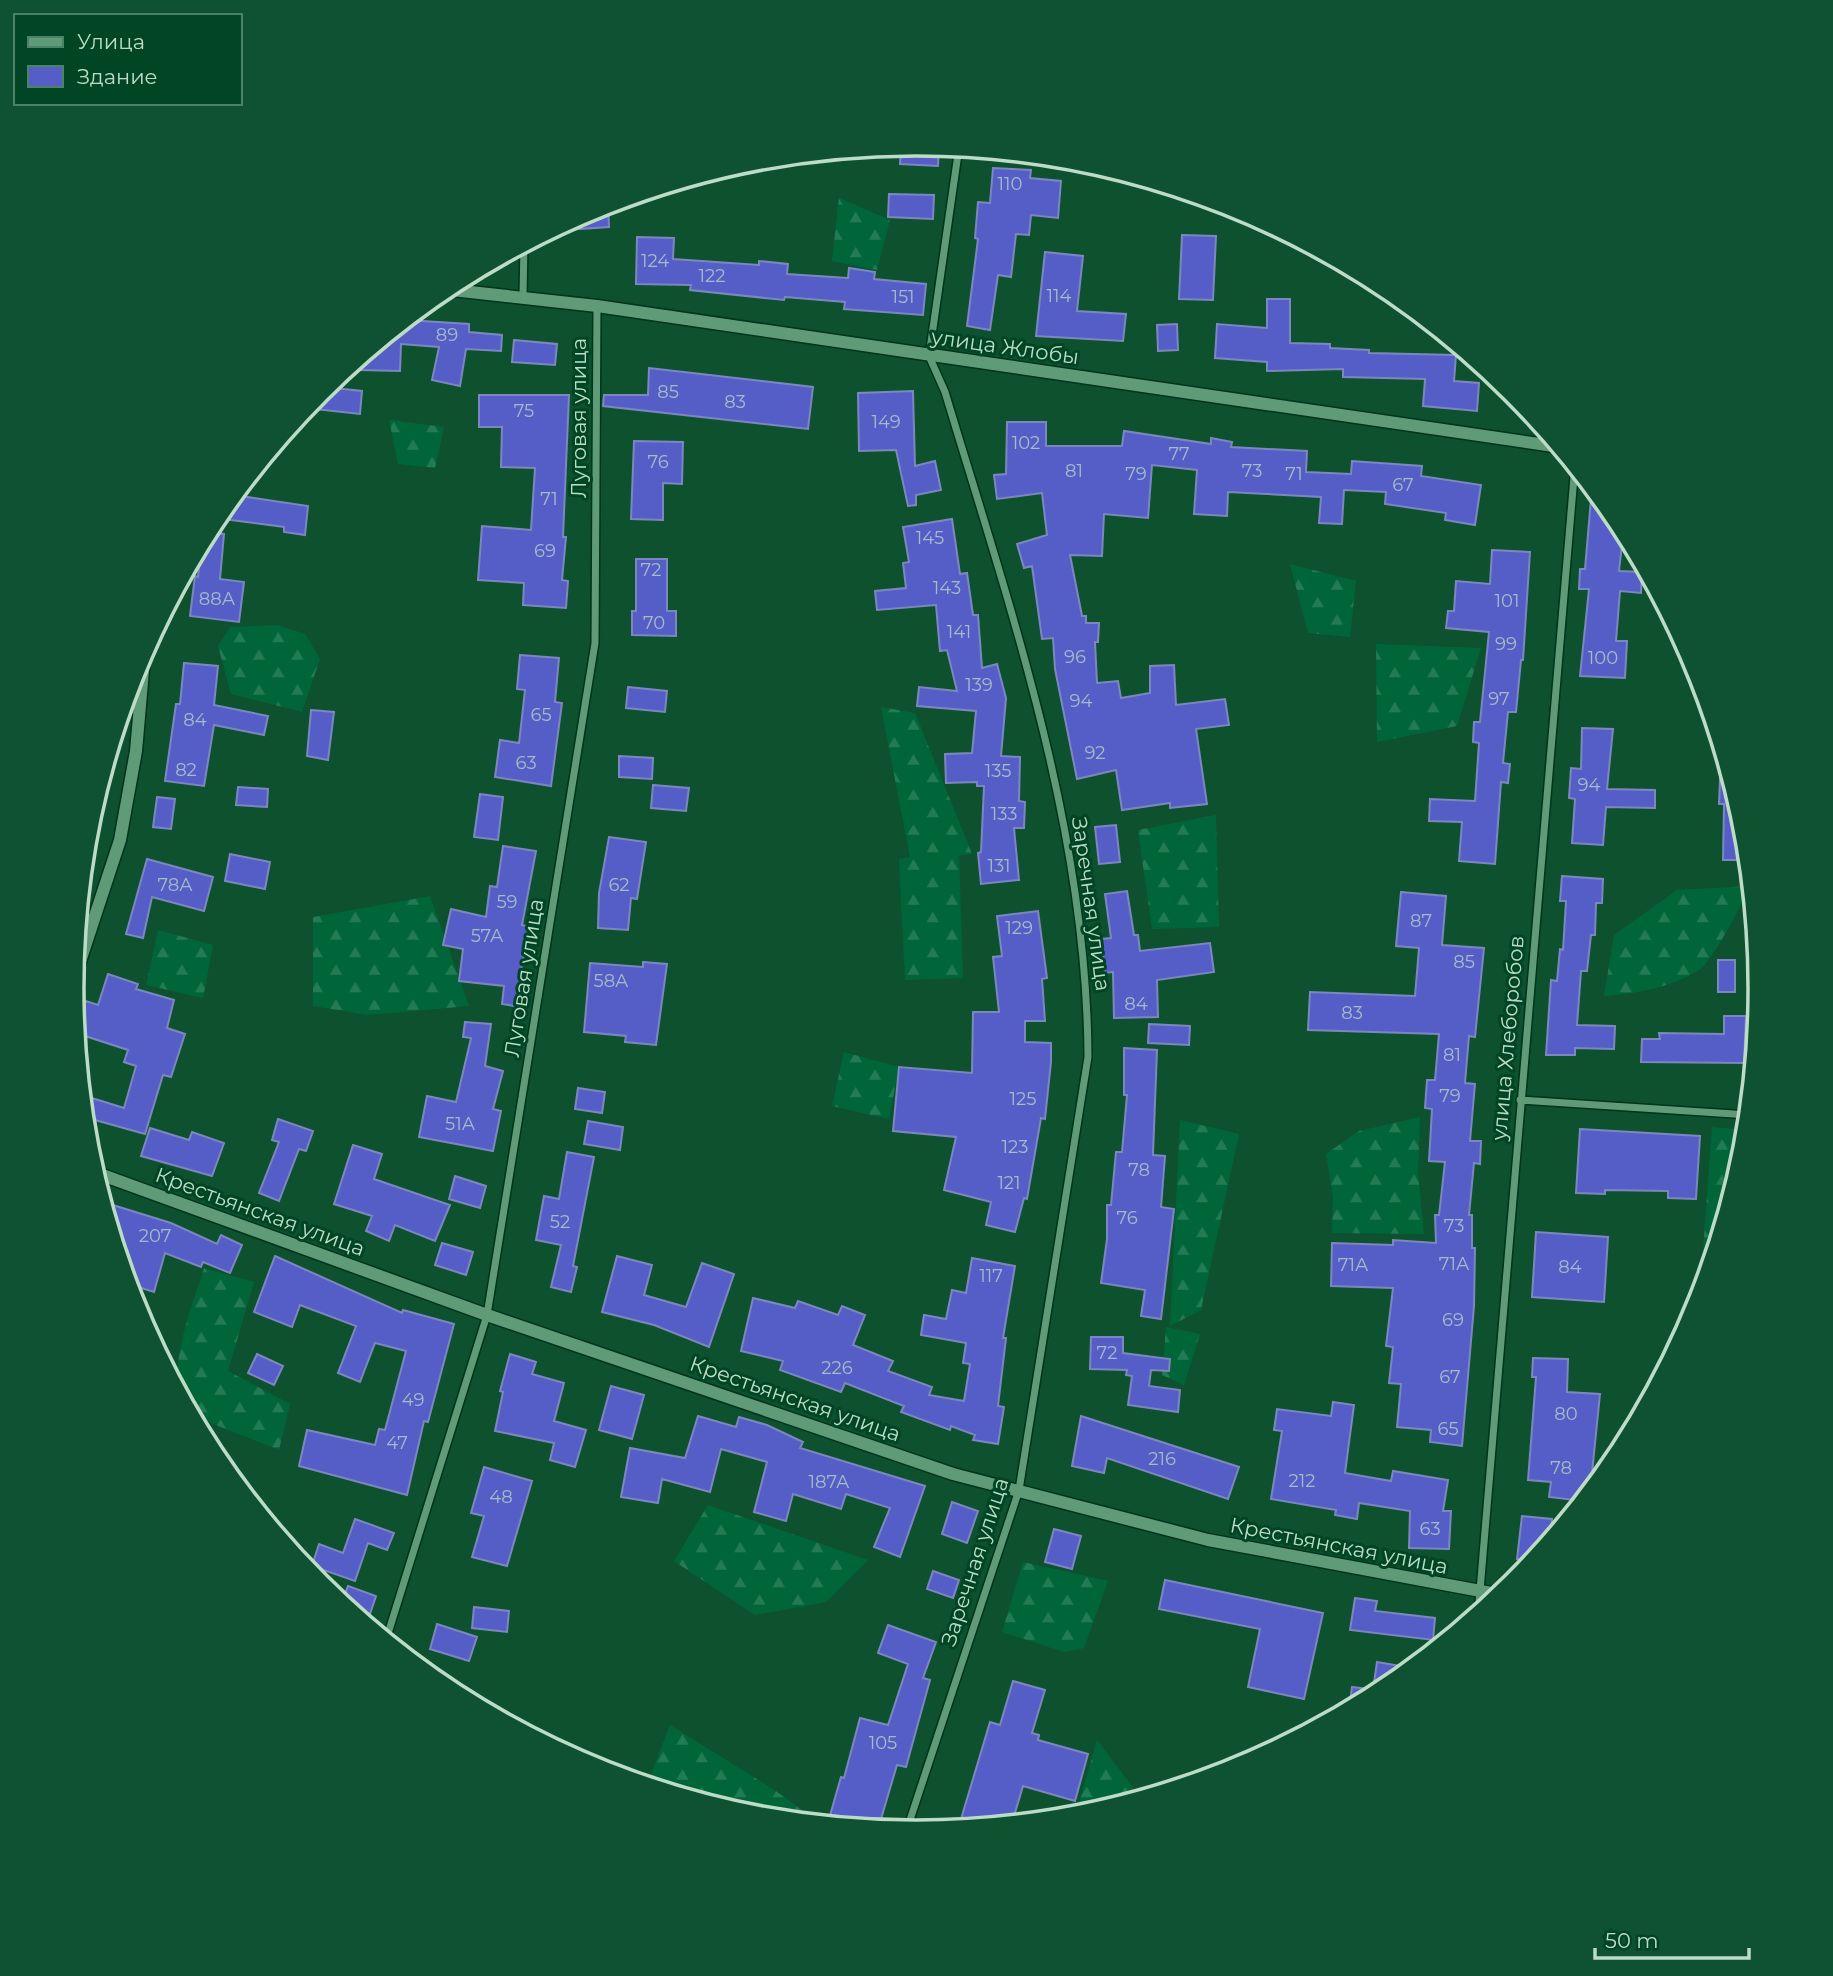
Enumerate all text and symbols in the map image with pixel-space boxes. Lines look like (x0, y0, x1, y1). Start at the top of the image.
legend (14, 14, 242, 105)
text: Улица (77, 29, 145, 54)
text: Здание (77, 64, 158, 89)
house number: 110 (998, 173, 1022, 195)
house number: 124 (641, 250, 669, 272)
house number: 122 (699, 265, 725, 287)
house number: 114 (1047, 285, 1072, 307)
house number: 151 (891, 286, 915, 308)
house number: 89 (436, 324, 458, 346)
street label: улица Жлобы (929, 324, 1081, 369)
street label: Луговая улица (566, 338, 591, 498)
house number: 85 (657, 381, 679, 403)
house number: 83 (724, 391, 746, 413)
house number: 75 (514, 400, 534, 422)
house number: 149 (871, 411, 901, 433)
house number: 102 (1012, 432, 1040, 454)
house number: 77 (1168, 443, 1190, 465)
house number: 76 (647, 451, 669, 473)
house number: 81 (1065, 460, 1083, 482)
house number: 73 (1242, 460, 1262, 482)
house number: 79 (1125, 463, 1147, 485)
house number: 71 (1285, 463, 1303, 485)
house number: 67 (1392, 474, 1414, 496)
house number: 71 (540, 488, 558, 510)
house number: 145 (916, 527, 944, 549)
house number: 69 (534, 540, 556, 562)
house number: 72 (641, 559, 661, 581)
house number: 143 (933, 577, 961, 599)
house number: 88А (199, 588, 236, 610)
house number: 101 (1495, 590, 1519, 612)
house number: 70 (643, 612, 665, 634)
house number: 141 (947, 621, 971, 643)
house number: 99 (1495, 633, 1517, 655)
house number: 96 (1064, 646, 1086, 668)
house number: 100 (1588, 647, 1618, 669)
house number: 139 (965, 674, 993, 696)
house number: 97 (1488, 688, 1510, 710)
house number: 94 (1070, 690, 1093, 712)
house number: 65 (530, 704, 552, 726)
house number: 84 (183, 709, 207, 731)
house number: 92 (1084, 742, 1106, 764)
house number: 63 (515, 752, 537, 774)
house number: 82 (175, 759, 197, 781)
house number: 135 (985, 760, 1011, 782)
house number: 94 (1578, 774, 1601, 796)
house number: 133 (991, 803, 1017, 825)
street label: Заречная улица (1067, 815, 1116, 993)
house number: 131 (987, 855, 1011, 877)
house number: 78А (157, 874, 193, 896)
house number: 62 (608, 874, 630, 896)
house number: 59 (496, 891, 518, 913)
street label: Луговая улица (499, 897, 548, 1059)
house number: 87 (1410, 910, 1432, 932)
house number: 129 (1005, 917, 1033, 939)
house number: 57А (471, 925, 504, 947)
street label: улица Хлеборобов (1486, 934, 1529, 1142)
house number: 85 (1453, 951, 1475, 973)
house number: 58А (594, 970, 629, 992)
house number: 84 (1124, 993, 1148, 1015)
house number: 83 (1341, 1002, 1363, 1024)
house number: 81 (1443, 1044, 1461, 1066)
house number: 79 (1439, 1085, 1461, 1107)
house number: 125 (1010, 1088, 1036, 1110)
house number: 51А (445, 1113, 476, 1135)
house number: 123 (1002, 1136, 1028, 1158)
house number: 78 (1128, 1159, 1150, 1181)
street label: Крестьянская улица (152, 1162, 368, 1261)
house number: 121 (997, 1172, 1021, 1194)
house number: 76 (1116, 1207, 1138, 1229)
house number: 52 (550, 1211, 570, 1233)
house number: 73 (1444, 1215, 1464, 1237)
house number: 207 (139, 1225, 171, 1247)
house number: 71А (1439, 1253, 1470, 1275)
house number: 71А (1338, 1254, 1369, 1276)
house number: 84 (1558, 1256, 1582, 1278)
house number: 117 (979, 1265, 1003, 1287)
house number: 69 (1442, 1309, 1464, 1331)
house number: 72 (1097, 1342, 1117, 1364)
street label: Крестьянская улица (687, 1351, 904, 1446)
house number: 226 (821, 1357, 853, 1379)
house number: 67 (1439, 1366, 1461, 1388)
house number: 49 (402, 1389, 424, 1411)
house number: 80 (1554, 1403, 1578, 1425)
house number: 65 (1437, 1418, 1459, 1440)
house number: 47 (386, 1432, 408, 1454)
house number: 216 (1148, 1448, 1176, 1470)
house number: 78 (1550, 1457, 1572, 1479)
house number: 212 (1289, 1470, 1315, 1492)
house number: 187А (809, 1471, 850, 1493)
street label: Заречная улица (936, 1475, 1014, 1649)
house number: 48 (489, 1486, 513, 1508)
street label: Крестьянская улица (1228, 1512, 1450, 1579)
house number: 63 (1419, 1518, 1441, 1540)
house number: 105 (869, 1732, 897, 1754)
scale bar (1595, 1916, 1749, 1960)
text: 50 m (1605, 1928, 1659, 1953)

